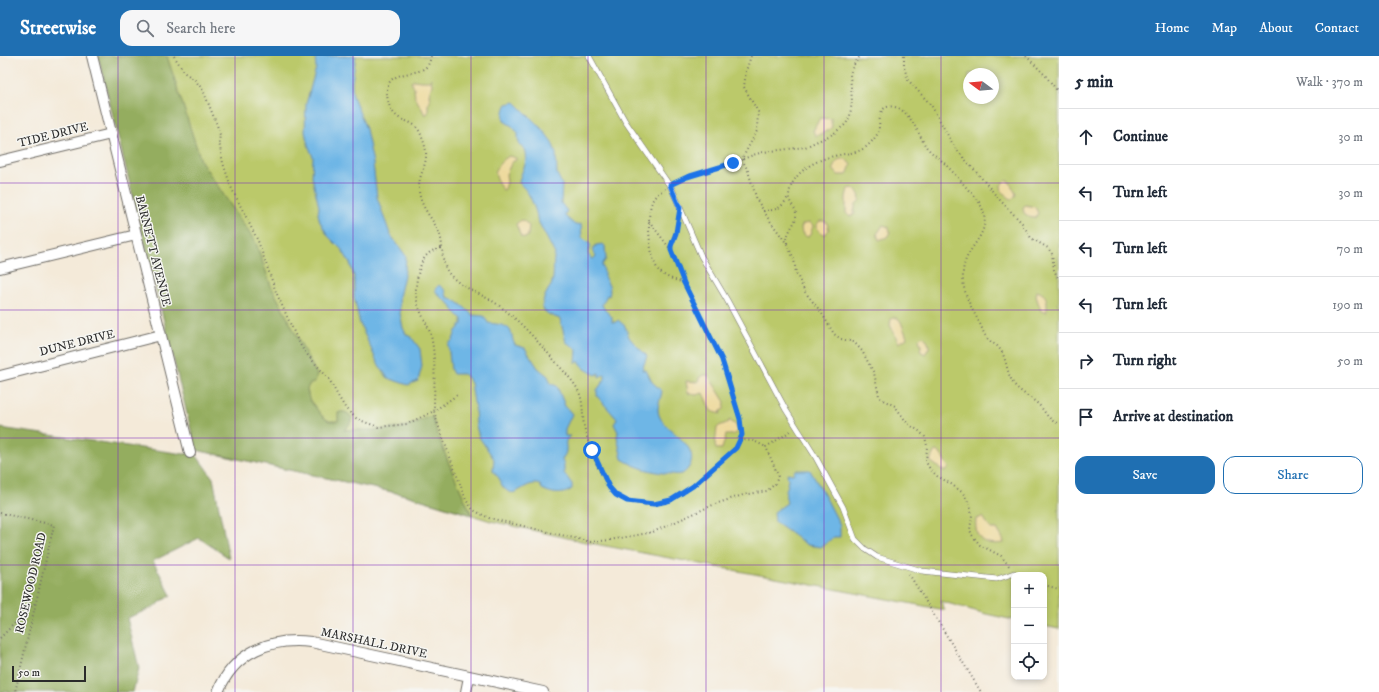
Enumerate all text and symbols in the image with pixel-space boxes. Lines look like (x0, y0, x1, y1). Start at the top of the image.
search box (120, 10, 400, 46)
text: Streetwise (20, 17, 96, 40)
icon: search (134, 17, 156, 39)
text: Search here (166, 19, 236, 38)
text: Home (1155, 19, 1189, 37)
text: Map (1211, 19, 1237, 37)
text: About (1259, 19, 1293, 37)
text: Contact (1315, 19, 1359, 37)
north arrow (963, 68, 999, 104)
text: 5 min (1075, 71, 1113, 93)
text: Walk · 370 m (1296, 74, 1363, 90)
street label: TIDE DRIVE (16, 119, 90, 151)
icon: ahead (1075, 126, 1097, 148)
text: Continue (1113, 127, 1168, 146)
text: 30 m (1339, 129, 1363, 145)
route end (724, 154, 742, 172)
icon: left (1075, 182, 1097, 204)
text: Turn left (1113, 183, 1167, 202)
text: 30 m (1339, 185, 1363, 201)
street label: BARNETT AVENUE (132, 194, 174, 308)
icon: left (1075, 238, 1097, 260)
text: Turn left (1113, 239, 1167, 258)
text: 70 m (1337, 241, 1363, 257)
icon: left (1075, 294, 1097, 316)
text: Turn left (1113, 295, 1167, 314)
text: 190 m (1332, 297, 1363, 313)
street label: DUNE DRIVE (38, 326, 117, 360)
icon: right (1075, 350, 1097, 372)
text: Turn right (1113, 351, 1176, 370)
text: 50 m (1337, 353, 1363, 369)
icon: arrive (1075, 406, 1097, 428)
text: Arrive at destination (1113, 407, 1233, 426)
route start (583, 441, 601, 459)
button: Save (1075, 456, 1215, 494)
button: Share (1223, 456, 1363, 494)
street label: ROSEWOOD ROAD (12, 531, 50, 635)
map controls (1011, 572, 1047, 680)
button: + (1011, 572, 1047, 608)
button: − (1011, 608, 1047, 644)
street label: MARSHALL DRIVE (319, 624, 429, 662)
button: locate (1011, 644, 1047, 680)
scale bar (12, 664, 86, 683)
text: 50 m (18, 666, 40, 680)

